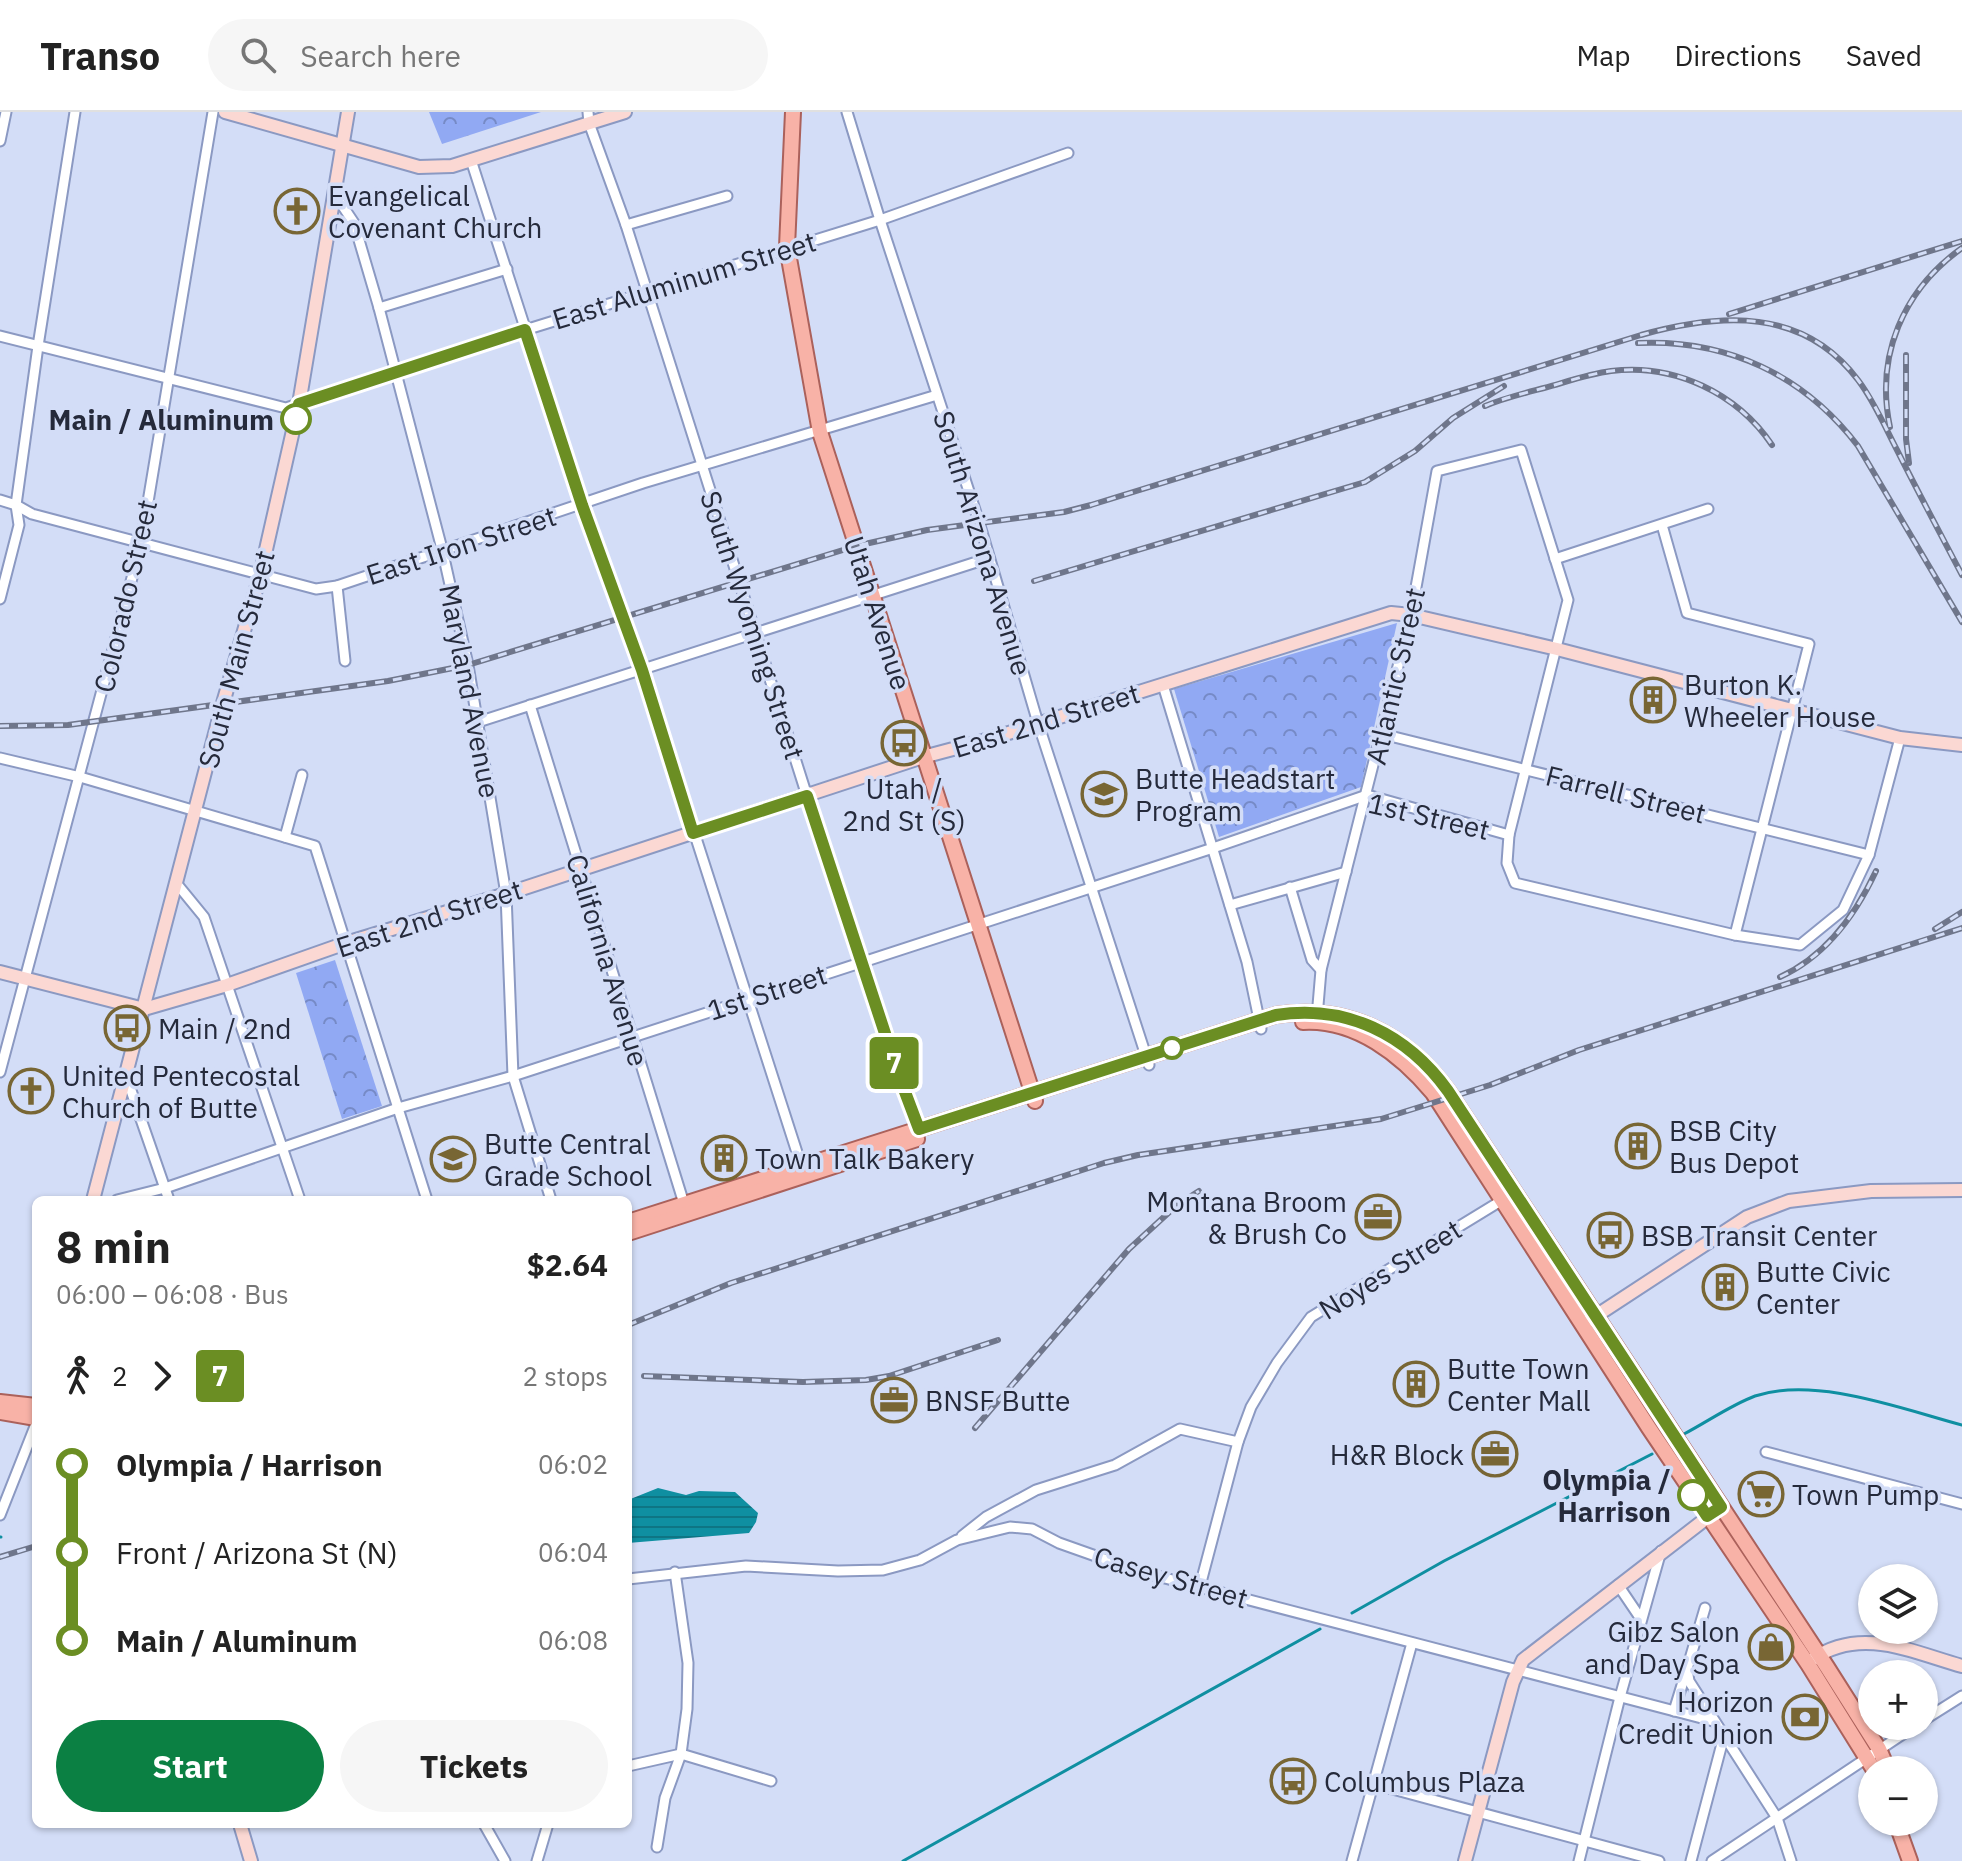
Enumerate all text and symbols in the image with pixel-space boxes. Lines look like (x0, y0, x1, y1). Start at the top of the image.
search box (208, 19, 768, 91)
text: Transo (40, 31, 160, 80)
icon: search (236, 33, 280, 77)
text: Search here (300, 36, 461, 75)
text: Map (1576, 37, 1630, 74)
text: Directions (1674, 37, 1802, 74)
text: Saved (1846, 37, 1922, 74)
place label: Evangelical Covenant Church (328, 177, 542, 246)
church icon: Evangelical Covenant Church (273, 187, 321, 235)
street label: East Aluminum Street (548, 222, 820, 338)
place label: Main / Aluminum (49, 401, 274, 438)
marker: Main / Aluminum (281, 404, 311, 434)
street label: South Arizona Avenue (925, 406, 1041, 680)
street label: South Wyoming Street (692, 486, 814, 764)
street label: Colorado Street (85, 496, 165, 696)
street label: East Iron Street (361, 497, 561, 593)
street label: Utah Avenue (836, 531, 920, 695)
street label: South Main Street (189, 546, 283, 772)
street label: Maryland Avenue (431, 581, 509, 801)
street label: Atlantic Street (1357, 584, 1433, 768)
place label: Burton K. Wheeler House (1684, 666, 1876, 735)
street label: East 2nd Street (948, 674, 1144, 766)
building icon: Burton K. Wheeler House (1629, 676, 1677, 724)
bus stop icon: Utah / 2nd St (S) (880, 719, 928, 767)
street label: Farrell Street (1542, 756, 1710, 832)
place label: Butte Headstart Program (1135, 760, 1335, 829)
place label: Utah / 2nd St (S) (842, 770, 966, 839)
school or university icon: Butte Headstart Program (1080, 770, 1128, 818)
street label: 1st Street (1365, 784, 1493, 848)
street label: California Avenue (558, 849, 658, 1071)
street label: East 2nd Street (331, 871, 527, 965)
street label: 1st Street (703, 955, 831, 1029)
bus stop icon: Main / 2nd (103, 1004, 151, 1052)
place label: Main / 2nd (158, 1010, 291, 1047)
line badge: 7 (868, 1037, 920, 1089)
unlabelled marker (1161, 1037, 1183, 1059)
text: 7 (886, 1044, 902, 1081)
place label: United Pentecostal Church of Butte (62, 1057, 300, 1126)
church icon: United Pentecostal Church of Butte (7, 1067, 55, 1115)
place label: BSB City Bus Depot (1669, 1112, 1799, 1181)
building icon: BSB City Bus Depot (1614, 1122, 1662, 1170)
place label: Butte Central Grade School (484, 1125, 652, 1194)
building icon: Town Talk Bakery (700, 1134, 748, 1182)
school or university icon: Butte Central Grade School (429, 1135, 477, 1183)
place label: Town Talk Bakery (755, 1140, 974, 1177)
place label: Montana Broom & Brush Co (1146, 1183, 1347, 1252)
office icon: Montana Broom & Brush Co (1354, 1193, 1402, 1241)
street label: Noyes Street (1312, 1210, 1468, 1328)
bus stop icon: BSB Transit Center (1586, 1211, 1634, 1259)
place label: BSB Transit Center (1641, 1217, 1877, 1254)
text: 8 min (56, 1218, 171, 1275)
text: $2.64 (527, 1245, 608, 1284)
place label: Butte Civic Center (1756, 1253, 1891, 1322)
building icon: Butte Civic Center (1701, 1263, 1749, 1311)
text: 06:00 – 06:08 · Bus (56, 1277, 289, 1311)
place label: Butte Town Center Mall (1447, 1350, 1590, 1419)
icon: walk (56, 1354, 100, 1398)
icon: forward (140, 1354, 184, 1398)
text: 7 (212, 1357, 228, 1394)
text: 2 (112, 1359, 128, 1393)
text: 2 stops (522, 1359, 608, 1393)
building icon: Butte Town Center Mall (1392, 1360, 1440, 1408)
office icon: BNSF Butte (870, 1376, 918, 1424)
place label: BNSF Butte (925, 1382, 1070, 1419)
office icon: H&R Block (1471, 1430, 1519, 1478)
place label: H&R Block (1330, 1436, 1464, 1473)
text: Olympia / Harrison (116, 1445, 383, 1484)
text: 06:02 (538, 1447, 608, 1481)
place label: Olympia / Harrison (1542, 1461, 1671, 1530)
supermarket icon: Town Pump (1737, 1470, 1785, 1518)
place label: Town Pump (1792, 1476, 1939, 1513)
marker: Olympia / Harrison (1678, 1480, 1708, 1510)
text: Front / Arizona St (N) (116, 1533, 398, 1572)
text: 06:04 (538, 1535, 608, 1569)
street label: Casey Street (1090, 1537, 1252, 1617)
map controls (1858, 1564, 1938, 1836)
button: layers (1858, 1564, 1938, 1644)
place label: Gibz Salon and Day Spa (1585, 1613, 1740, 1682)
text: Main / Aluminum (116, 1621, 358, 1660)
text: 06:08 (538, 1623, 608, 1657)
shop icon: Gibz Salon and Day Spa (1747, 1623, 1795, 1671)
button: + (1858, 1660, 1938, 1740)
place label: Horizon Credit Union (1618, 1683, 1774, 1752)
bank icon: Horizon Credit Union (1781, 1693, 1829, 1741)
button: Start (56, 1720, 324, 1812)
button: Tickets (340, 1720, 608, 1812)
button: − (1858, 1756, 1938, 1836)
bus stop icon: Columbus Plaza (1269, 1757, 1317, 1805)
place label: Columbus Plaza (1324, 1763, 1525, 1800)

